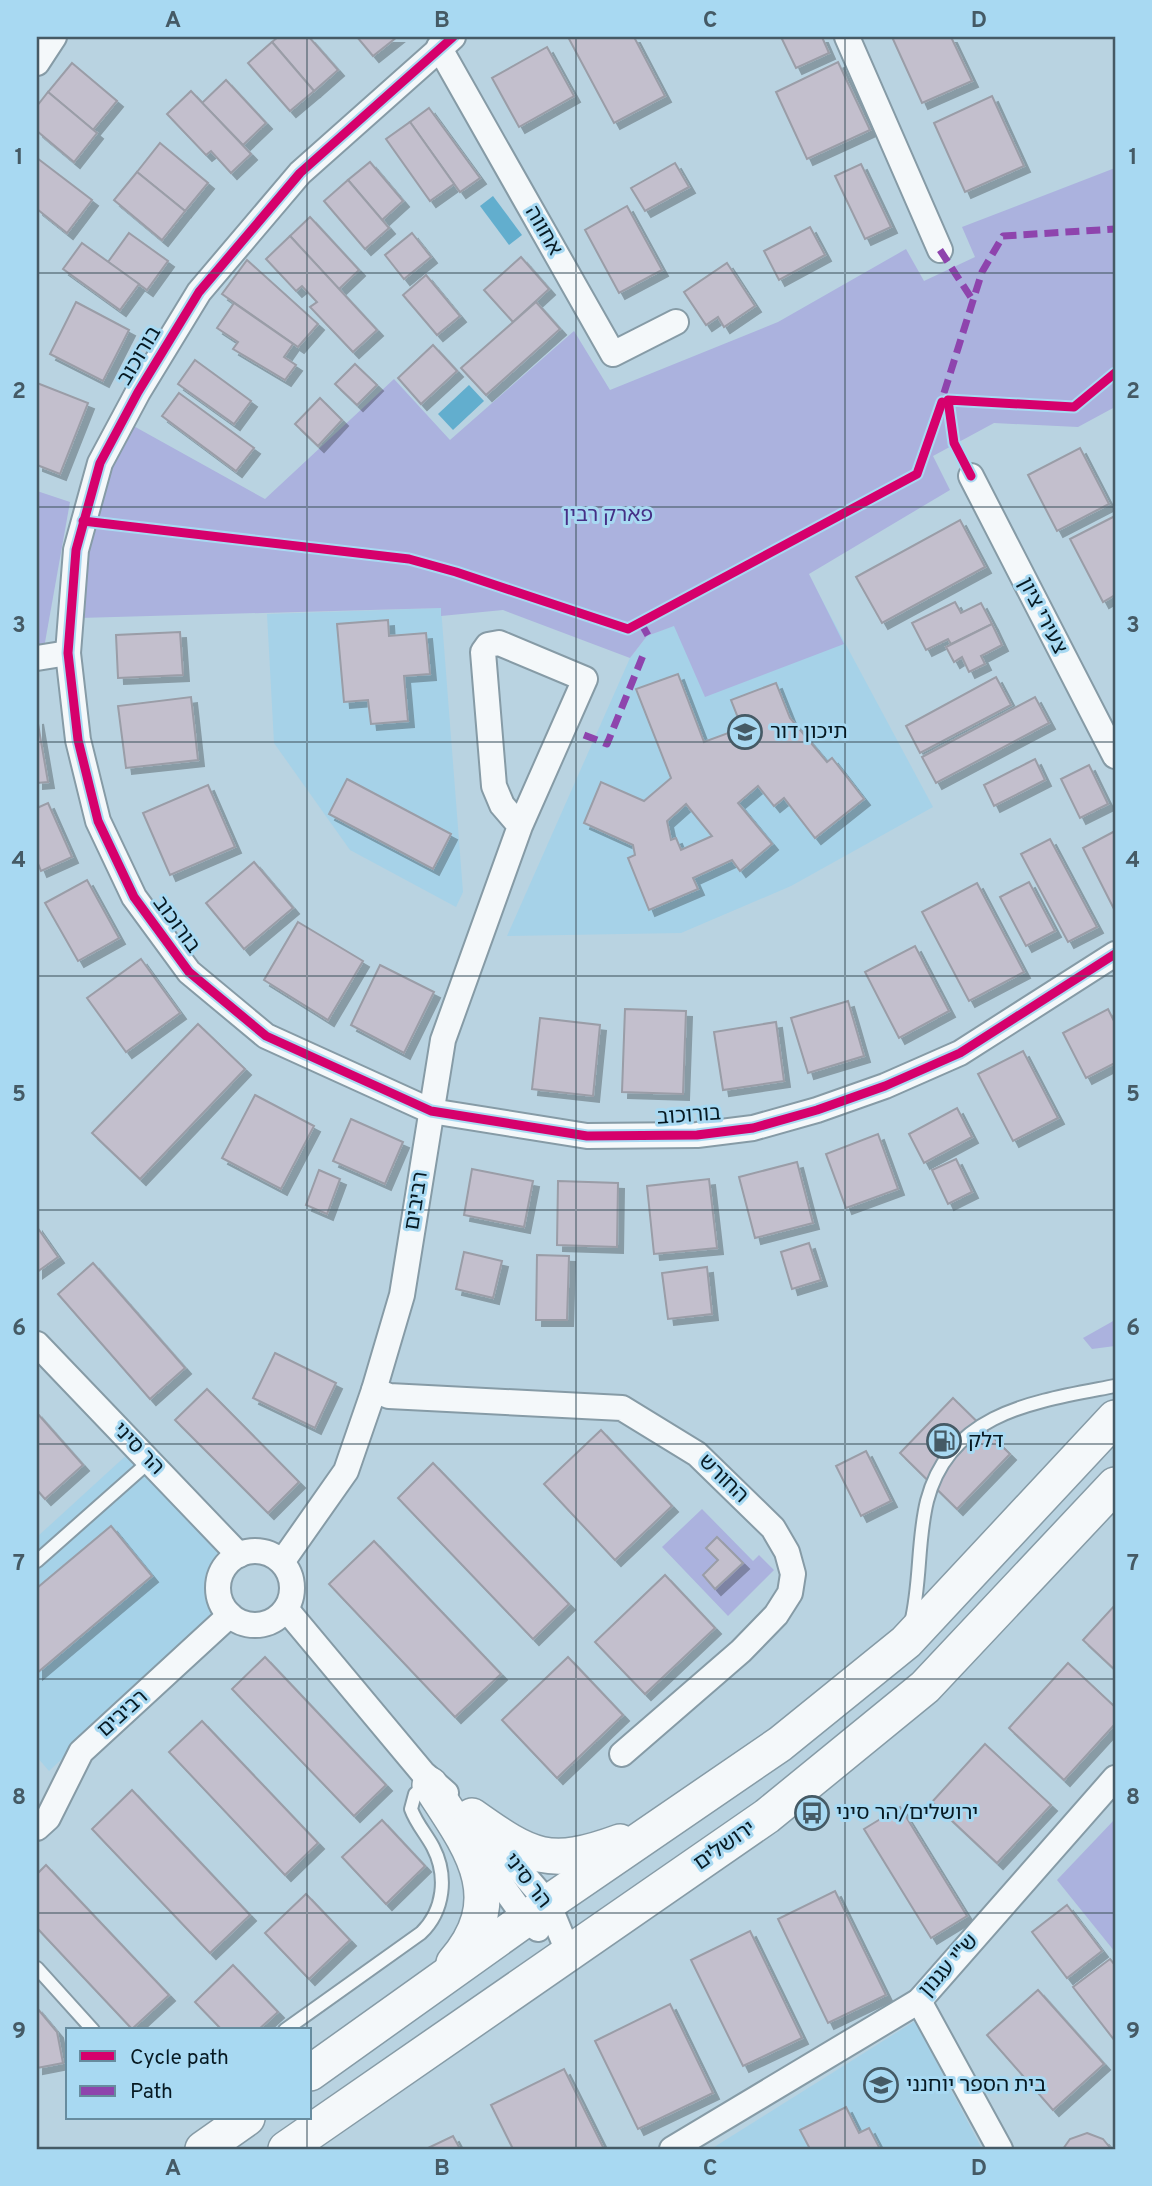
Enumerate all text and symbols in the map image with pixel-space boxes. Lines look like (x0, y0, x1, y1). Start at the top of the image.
text: A (165, 7, 181, 36)
text: B (434, 7, 450, 36)
text: C (703, 7, 717, 36)
text: D (971, 7, 987, 36)
text: 1 (14, 144, 24, 173)
text: 1 (1128, 144, 1138, 173)
street label: אחווה (518, 201, 568, 261)
street label: בורוכוב (112, 321, 168, 391)
text: 2 (12, 378, 26, 407)
text: 2 (1126, 378, 1140, 407)
park label: פארק רבין (563, 502, 653, 529)
street label: צעירי ציון (1011, 573, 1073, 659)
text: 3 (12, 612, 26, 641)
text: 3 (1126, 612, 1140, 641)
school or university icon: תיכון דור (726, 713, 764, 751)
place label: תיכון דור (770, 719, 848, 746)
text: 4 (12, 847, 26, 876)
text: 4 (1126, 847, 1140, 876)
street label: בורוכוב (146, 891, 206, 959)
text: 5 (12, 1081, 26, 1110)
text: 5 (1126, 1081, 1140, 1110)
street label: בורוכוב (656, 1100, 722, 1132)
street label: רביבים (399, 1170, 435, 1232)
text: 6 (12, 1315, 26, 1344)
text: 6 (1126, 1315, 1140, 1344)
street label: הר סיני (107, 1417, 169, 1481)
fuel station icon: דלק (925, 1422, 963, 1460)
place label: דלק (968, 1428, 1004, 1455)
street label: החורש (692, 1449, 754, 1509)
text: 7 (13, 1550, 25, 1579)
text: 7 (1127, 1550, 1139, 1579)
street label: רביבים (92, 1684, 154, 1744)
text: 8 (12, 1784, 26, 1813)
text: 8 (1126, 1784, 1140, 1813)
bus stop icon: ירושלים/הר סיני (793, 1794, 831, 1832)
place label: ירושלים/הר סיני (836, 1800, 978, 1827)
street label: ירושלים (689, 1815, 761, 1877)
street label: הר סיני (497, 1848, 557, 1914)
street label: ש"י עגנון (913, 1929, 985, 2003)
text: 9 (12, 2018, 26, 2047)
text: 9 (1126, 2018, 1140, 2047)
legend (66, 2028, 312, 2120)
text: Cycle path (130, 2045, 229, 2072)
school or university icon: בית הספר יוחנני (862, 2066, 900, 2104)
place label: בית הספר יוחנני (906, 2072, 1046, 2099)
text: Path (130, 2079, 173, 2106)
text: A (165, 2155, 181, 2184)
text: B (434, 2155, 450, 2184)
text: C (703, 2155, 717, 2184)
text: D (971, 2155, 987, 2184)

